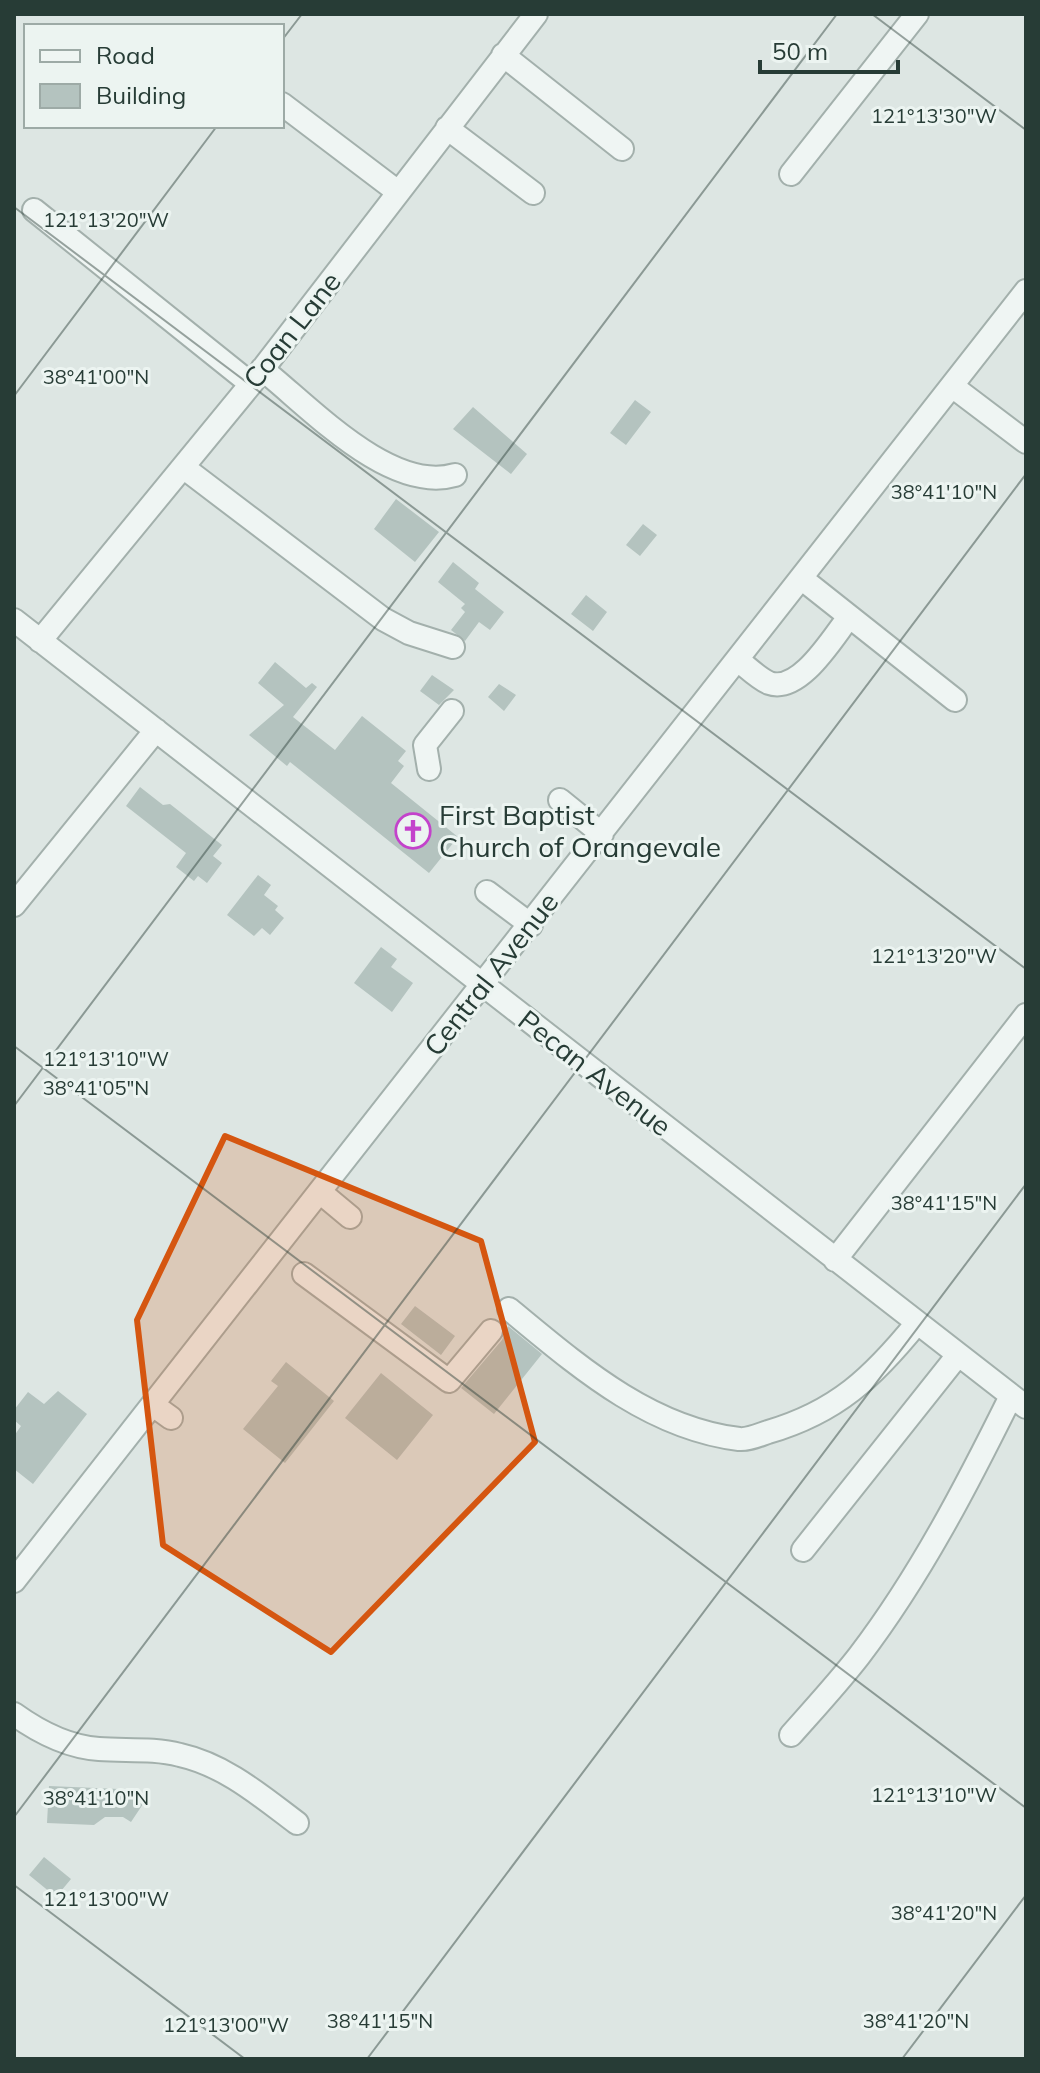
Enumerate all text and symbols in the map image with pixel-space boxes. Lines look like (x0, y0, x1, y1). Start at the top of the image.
legend (24, 24, 284, 128)
scale bar (760, 24, 898, 74)
text: 50 m (772, 36, 828, 66)
text: Road (96, 40, 155, 70)
text: Building (96, 80, 186, 110)
text: 121°13'30"W (871, 103, 997, 128)
text: 121°13'20"W (43, 207, 169, 232)
street label: Coan Lane (235, 264, 348, 395)
text: 38°41'00"N (43, 364, 149, 389)
text: 38°41'10"N (891, 479, 997, 504)
place label: First Baptist Church of Orangevale (439, 797, 721, 864)
church icon: First Baptist Church of Orangevale (394, 812, 432, 850)
street label: Central Avenue (416, 885, 565, 1062)
text: 121°13'20"W (871, 943, 997, 968)
street label: Pecan Avenue (512, 1002, 679, 1143)
text: 121°13'10"W (43, 1046, 169, 1071)
text: 38°41'05"N (43, 1075, 149, 1100)
text: 38°41'15"N (891, 1190, 997, 1215)
text: 121°13'10"W (871, 1782, 997, 1807)
text: 38°41'10"N (43, 1785, 149, 1810)
text: 121°13'00"W (43, 1886, 169, 1911)
text: 38°41'20"N (891, 1900, 997, 1925)
text: 38°41'15"N (327, 2008, 433, 2033)
text: 38°41'20"N (863, 2008, 969, 2033)
text: 121°13'00"W (163, 2012, 289, 2037)

